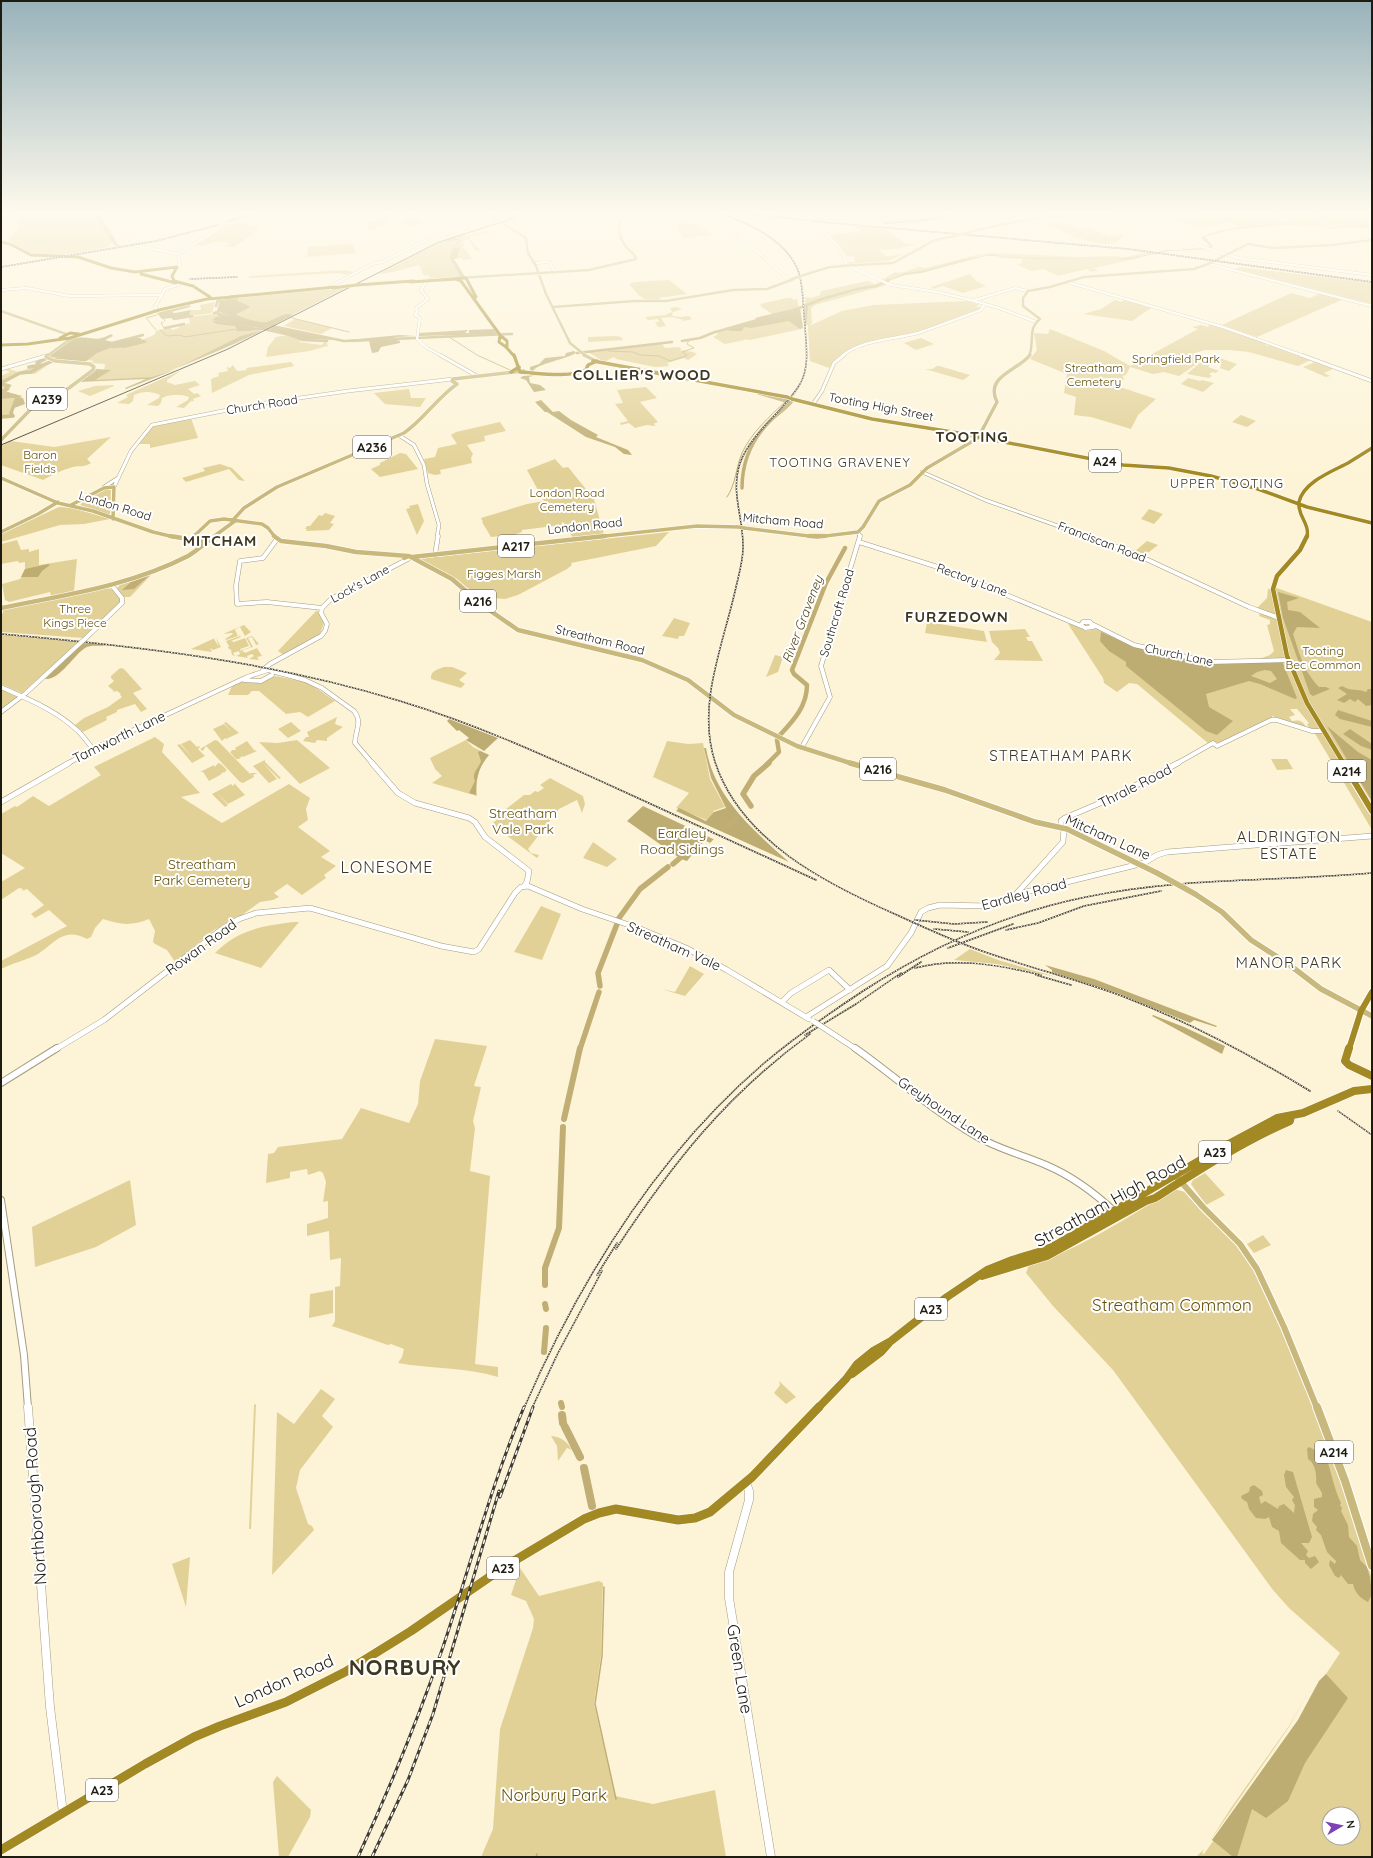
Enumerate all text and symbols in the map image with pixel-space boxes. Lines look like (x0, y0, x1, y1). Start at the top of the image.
park label: Springfield Park (1132, 351, 1220, 366)
park label: Streatham Cemetery (1065, 360, 1123, 389)
district label: COLLIER'S WOOD (573, 365, 711, 384)
road number: A239 (27, 388, 67, 410)
street label: Tooting High Street (828, 389, 935, 424)
street label: Church Road (225, 391, 299, 418)
district label: TOOTING (935, 427, 1009, 446)
road number: A236 (353, 436, 391, 458)
park label: Baron Fields (23, 447, 57, 476)
road number: A24 (1089, 450, 1121, 472)
district label: TOOTING GRAVENEY (769, 454, 911, 470)
district label: UPPER TOOTING (1170, 475, 1284, 491)
park label: London Road Cemetery (529, 485, 605, 514)
street label: London Road (77, 487, 153, 524)
street label: Mitcham Road (742, 510, 824, 531)
street label: London Road (547, 514, 623, 537)
street label: Franciscan Road (1056, 518, 1148, 565)
district label: MITCHAM (183, 531, 257, 550)
road number: A217 (498, 535, 534, 557)
street label: Rectory Lane (935, 560, 1010, 599)
street label: Lock's Lane (328, 561, 392, 606)
park label: Figges Marsh (467, 566, 541, 581)
street label: Southcroft Road (816, 567, 857, 659)
water label: River Graveney (778, 573, 826, 665)
road number: A216 (460, 590, 496, 612)
park label: Three Kings Piece (43, 601, 107, 630)
district label: FURZEDOWN (905, 607, 1009, 626)
street label: Streatham Road (554, 621, 646, 658)
street label: Church Lane (1144, 640, 1215, 669)
park label: Tooting Bec Common (1285, 643, 1361, 672)
street label: Tamworth Lane (70, 707, 168, 767)
district label: STREATHAM PARK (989, 746, 1133, 765)
road number: A216 (860, 758, 896, 780)
street label: Thrale Road (1095, 760, 1175, 812)
road number: A214 (1328, 760, 1366, 782)
park label: Streatham Vale Park (489, 804, 557, 838)
street label: Mitcham Lane (1063, 810, 1154, 864)
park label: Eardley Road Sidings (640, 824, 724, 858)
district label: ALDRINGTON ESTATE (1237, 827, 1341, 863)
park label: Streatham Park Cemetery (153, 855, 251, 889)
district label: LONESOME (341, 857, 433, 877)
street label: Eardley Road (979, 874, 1069, 914)
street label: Rowan Road (162, 915, 240, 979)
street label: Streatham Vale (624, 917, 724, 975)
district label: MANOR PARK (1236, 953, 1342, 972)
street label: Greyhound Lane (894, 1073, 994, 1148)
road number: A23 (1199, 1141, 1231, 1163)
street label: Streatham High Road (1030, 1150, 1189, 1251)
park label: Streatham Common (1092, 1294, 1252, 1315)
road number: A23 (915, 1298, 947, 1320)
street label: Northborough Road (19, 1426, 50, 1586)
road number: A214 (1315, 1441, 1353, 1463)
road number: A23 (487, 1557, 519, 1579)
street label: Green Lane (723, 1623, 758, 1715)
street label: London Road (231, 1649, 337, 1712)
district label: NORBURY (349, 1653, 461, 1681)
road number: A23 (86, 1779, 118, 1801)
park label: Norbury Park (501, 1784, 607, 1805)
north arrow (1321, 1806, 1361, 1846)
text: N (1343, 1819, 1358, 1830)

